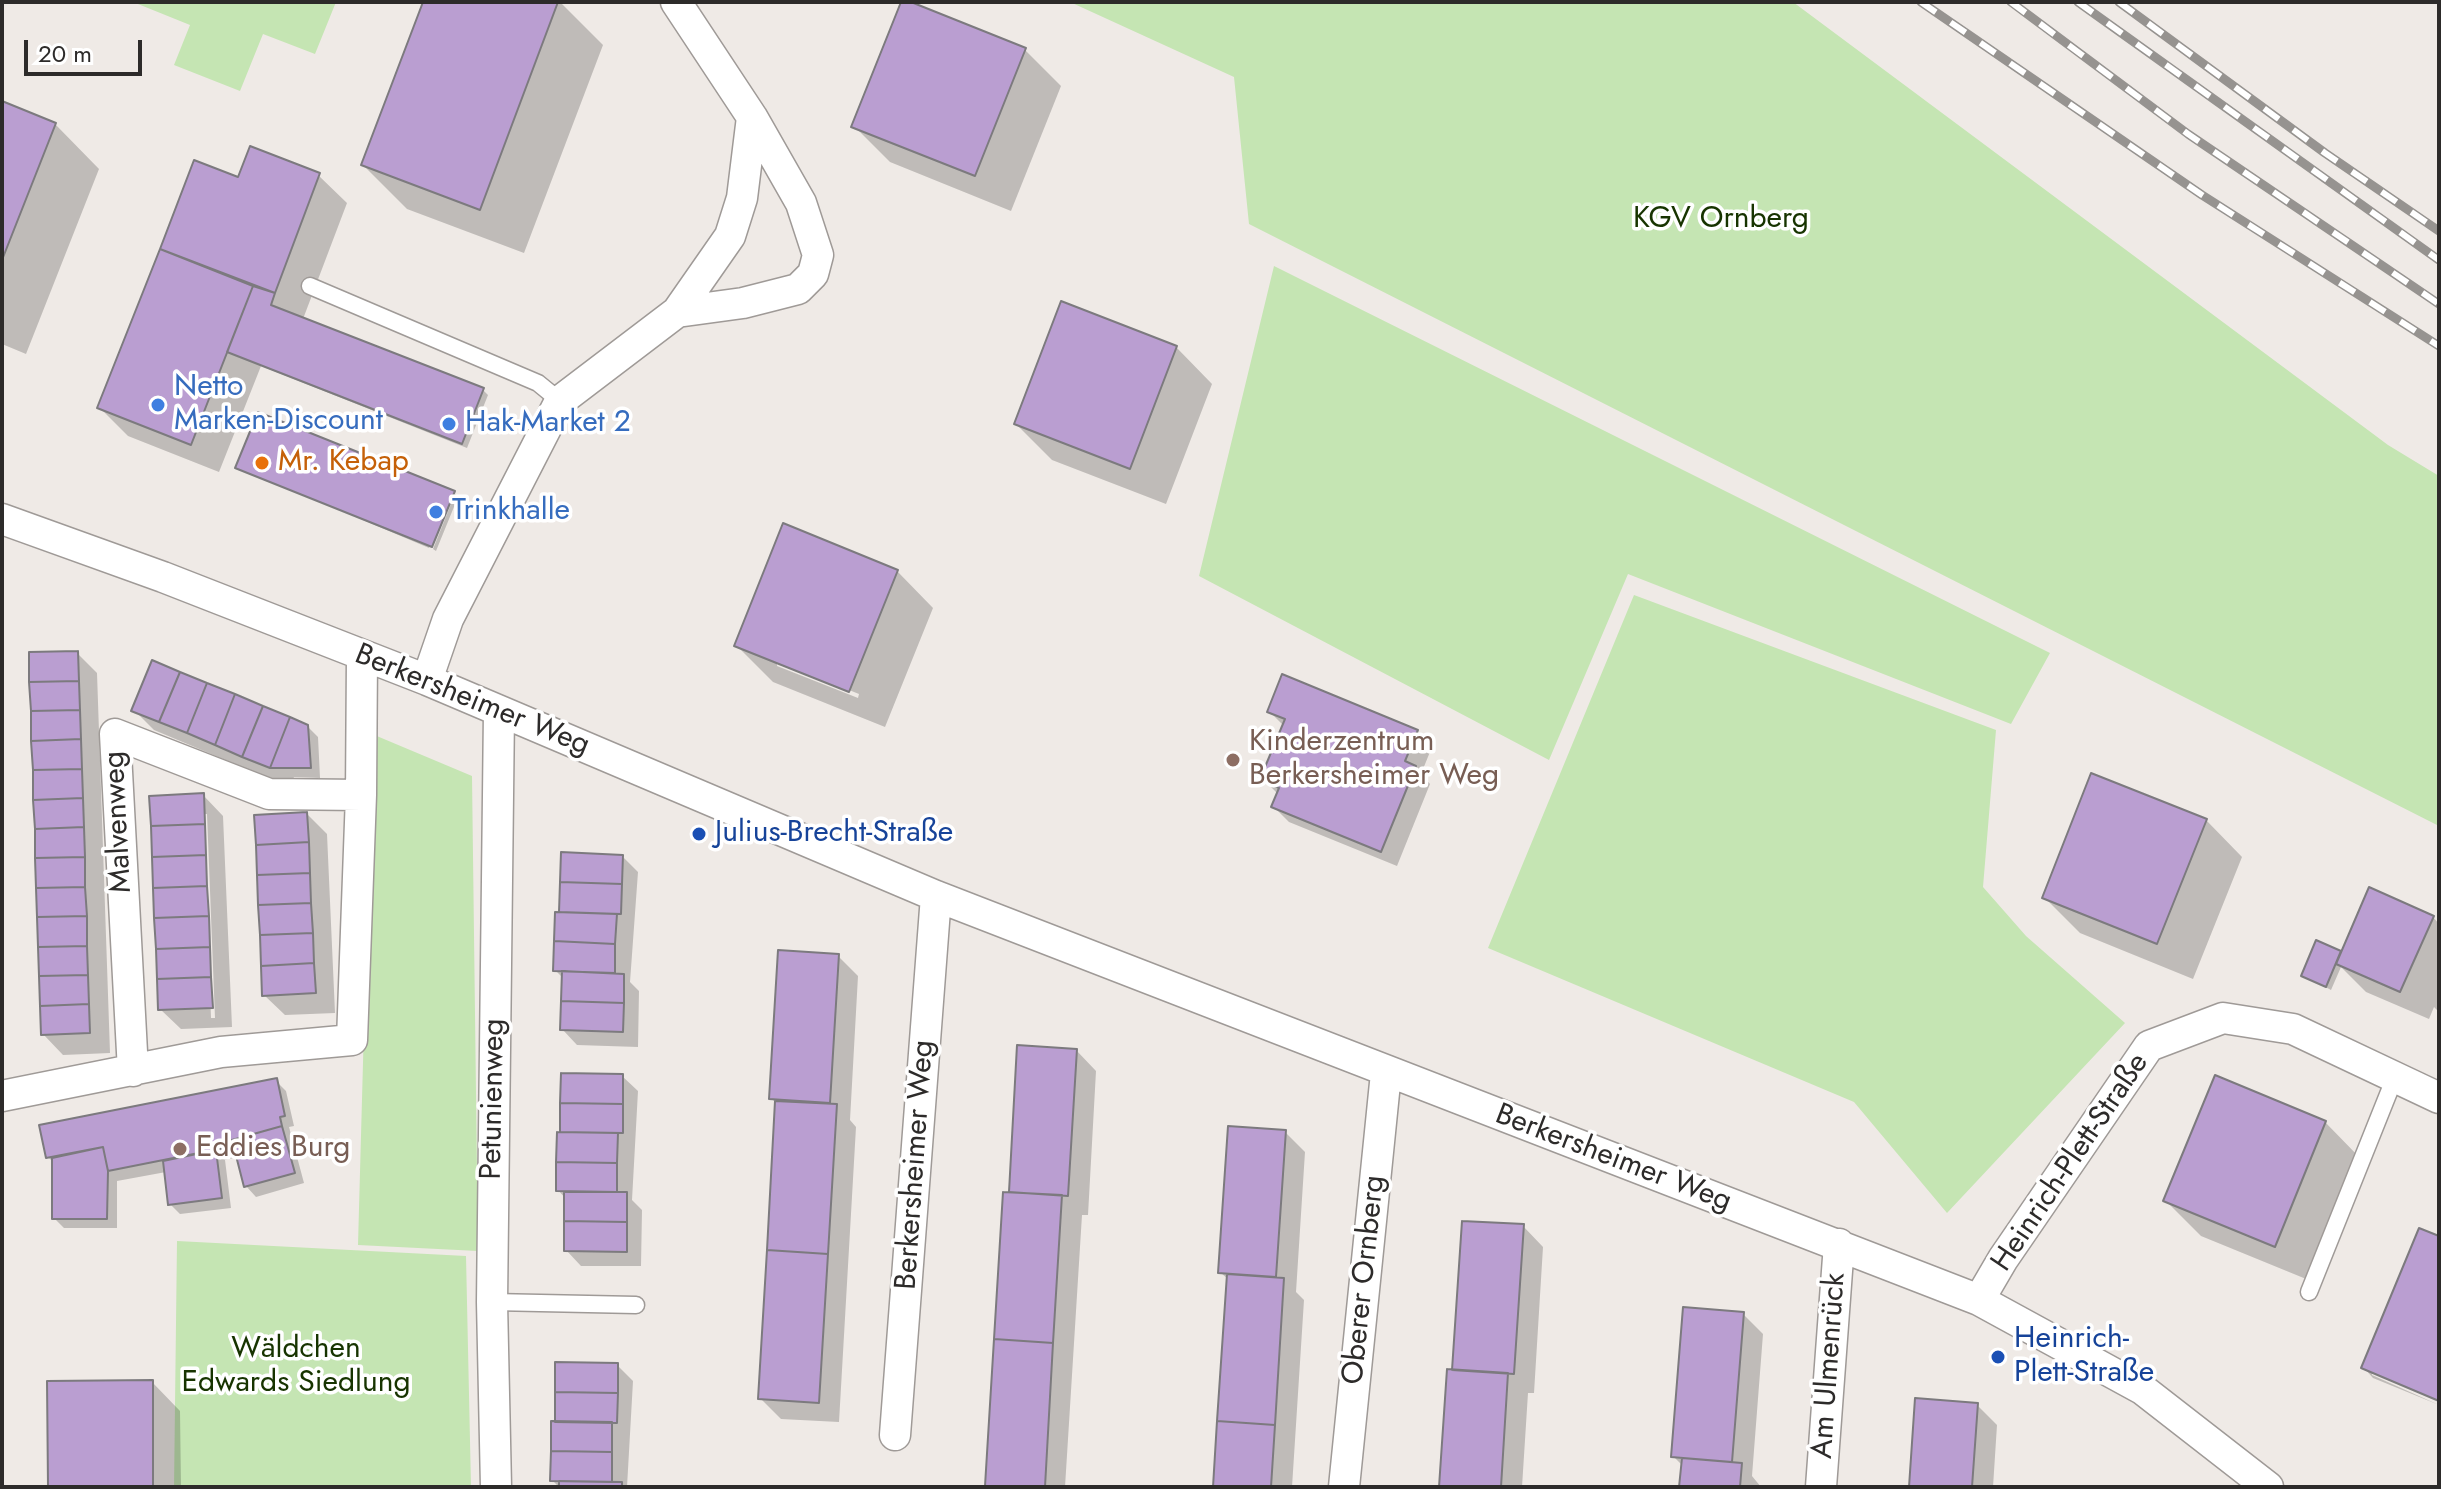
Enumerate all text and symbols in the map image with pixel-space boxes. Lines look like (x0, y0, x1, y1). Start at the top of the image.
scale bar (28, 24, 146, 74)
text: 20 m (38, 36, 92, 71)
park label: KGV Ornberg (1633, 202, 1809, 238)
place label: Netto Marken-Discount (174, 370, 383, 440)
marker: Netto Marken-Discount (149, 396, 167, 414)
place label: Hak-Market 2 (465, 406, 631, 442)
marker: Hak-Market 2 (440, 415, 458, 433)
place label: Mr. Kebap (278, 445, 409, 481)
marker: Mr. Kebap (253, 454, 271, 472)
place label: Trinkhalle (452, 494, 570, 530)
marker: Trinkhalle (427, 503, 445, 521)
street label: Berkersheimer Weg (349, 637, 595, 765)
place label: Kinderzentrum Berkersheimer Weg (1249, 725, 1499, 796)
street label: Malvenweg (97, 750, 141, 894)
marker: Kinderzentrum Berkersheimer Weg (1224, 751, 1242, 769)
place label: Julius-Brecht-Straße (715, 816, 953, 852)
marker: Julius-Brecht-Straße (690, 825, 708, 843)
street label: Petunienweg (475, 1018, 513, 1180)
street label: Berkersheimer Weg (889, 1039, 943, 1291)
street label: Heinrich-Plett-Straße (1985, 1047, 2157, 1279)
street label: Berkersheimer Weg (1490, 1097, 1736, 1221)
place label: Eddies Burg (196, 1131, 350, 1167)
marker: Eddies Burg (171, 1140, 189, 1158)
street label: Oberer Ornberg (1336, 1174, 1394, 1386)
street label: Am Ulmenrück (1806, 1272, 1854, 1460)
place label: Heinrich- Plett-Straße (2014, 1322, 2154, 1392)
park label: Wäldchen Edwards Siedlung (181, 1332, 411, 1402)
marker: Heinrich- Plett-Straße (1989, 1348, 2007, 1366)

